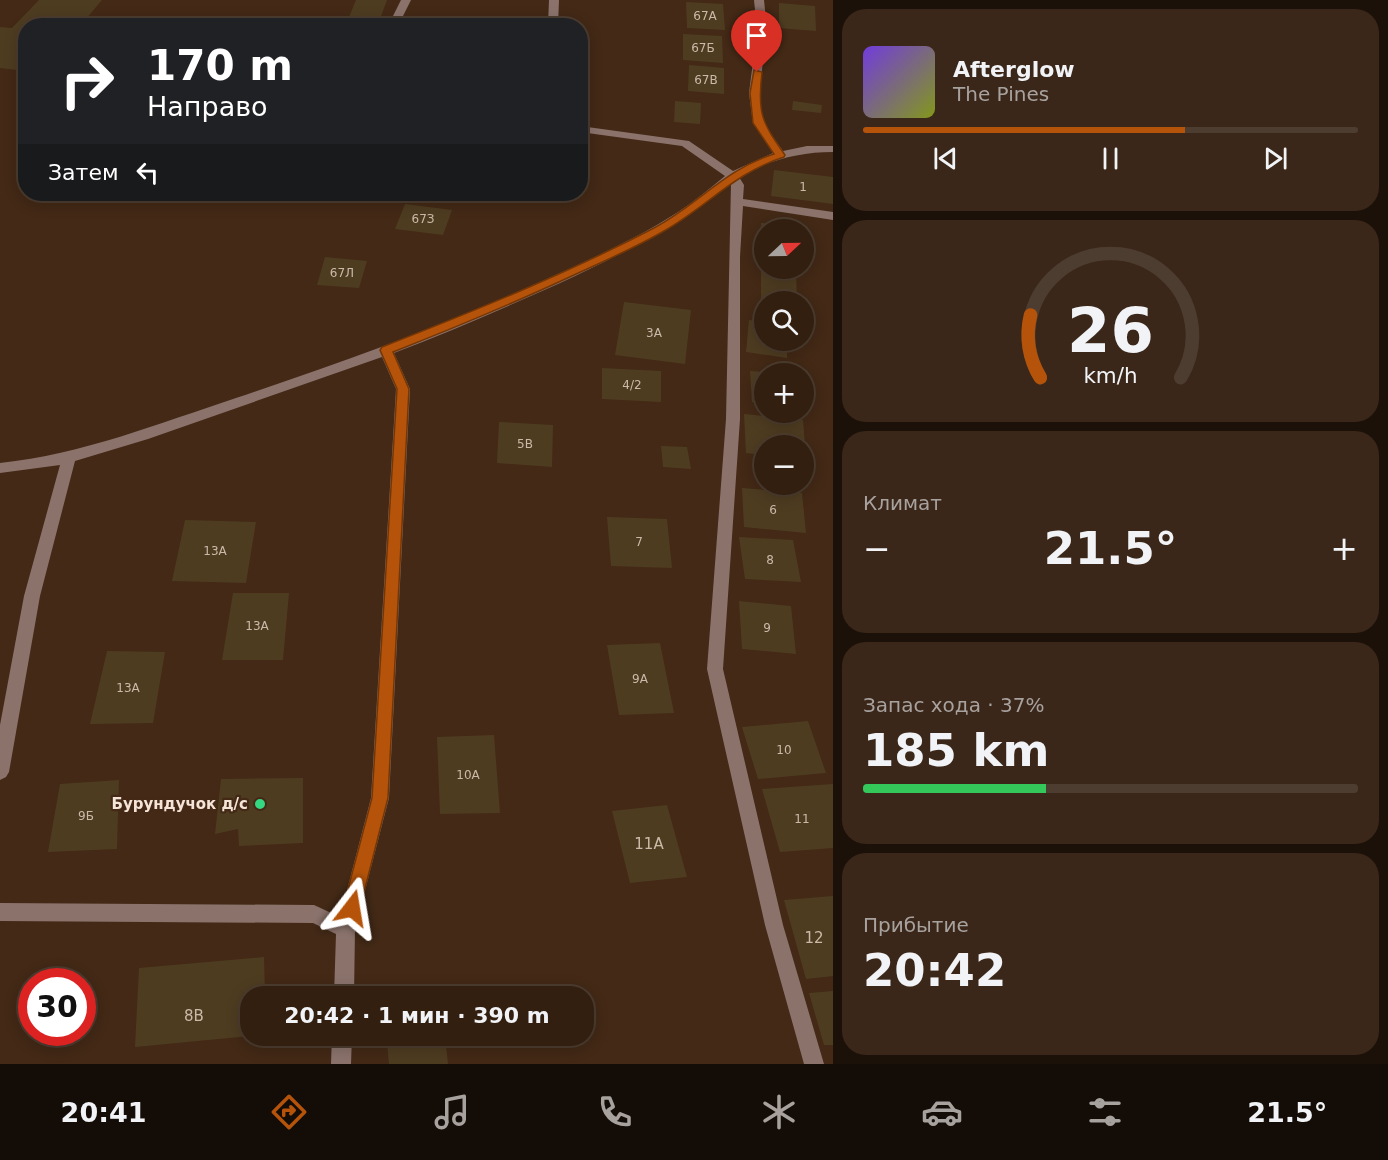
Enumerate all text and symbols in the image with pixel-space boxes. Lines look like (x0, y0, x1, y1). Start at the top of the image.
house number: 67А (693, 9, 718, 23)
pin (731, 10, 782, 72)
icon: arrive (740, 19, 773, 52)
text: 170 m (147, 41, 293, 90)
house number: 67Б (691, 41, 715, 55)
icon: right (48, 42, 126, 120)
text: Afterglow (953, 57, 1075, 82)
house number: 67В (694, 73, 718, 87)
text: The Pines (953, 82, 1049, 106)
text: Направо (147, 91, 268, 122)
icon: previous (929, 142, 962, 175)
icon: pause (1094, 142, 1127, 175)
icon: next (1259, 142, 1292, 175)
icon: left (131, 156, 164, 189)
text: Затем (48, 160, 119, 185)
house number: 1 (799, 180, 807, 194)
house number: 67З (412, 212, 434, 226)
north arrow (754, 219, 814, 279)
map controls (754, 219, 814, 495)
house number: 67Л (330, 266, 354, 280)
button: search (754, 291, 814, 351)
text: 26 (1067, 294, 1154, 367)
house number: 3А (646, 326, 663, 340)
button: + (754, 363, 814, 423)
text: km/h (1083, 363, 1138, 388)
house number: 4/2 (622, 378, 642, 392)
button: − (754, 435, 814, 495)
house number: 5В (517, 437, 533, 451)
text: Климат (863, 491, 942, 515)
house number: 6 (769, 503, 777, 517)
text: 21.5° (1044, 522, 1177, 575)
text: − (863, 529, 891, 568)
text: + (1330, 529, 1358, 568)
house number: 7 (635, 535, 643, 549)
house number: 13А (203, 544, 228, 558)
house number: 8 (766, 553, 774, 567)
house number: 13А (245, 619, 270, 633)
house number: 9 (763, 621, 771, 635)
house number: 9А (632, 672, 649, 686)
house number: 13А (116, 681, 141, 695)
text: Запас хода · 37% (863, 693, 1044, 717)
text: 185 km (863, 724, 1049, 777)
house number: 10 (776, 743, 792, 757)
house number: 10А (456, 768, 481, 782)
place label: Бурундучок д/с (112, 795, 248, 813)
marker: Бурундучок д/с (253, 797, 267, 811)
house number: 9Б (78, 809, 94, 823)
house number: 11 (794, 812, 810, 826)
house number: 11А (634, 835, 664, 853)
position arrow (320, 876, 384, 940)
text: Прибытие (863, 913, 969, 937)
house number: 12 (804, 929, 824, 947)
text: 20:42 (863, 944, 1006, 997)
speed limit sign: 30 (18, 968, 96, 1046)
text: 20:42 · 1 мин · 390 m (284, 1003, 550, 1028)
house number: 8В (184, 1007, 204, 1025)
icon: directions (268, 1091, 310, 1133)
icon: music (431, 1091, 473, 1133)
icon: phone (594, 1091, 636, 1133)
icon: climate (758, 1091, 800, 1133)
icon: car (921, 1091, 963, 1133)
icon: filters (1084, 1091, 1126, 1133)
text: 20:41 (61, 1097, 147, 1128)
text: 21.5° (1247, 1097, 1327, 1128)

